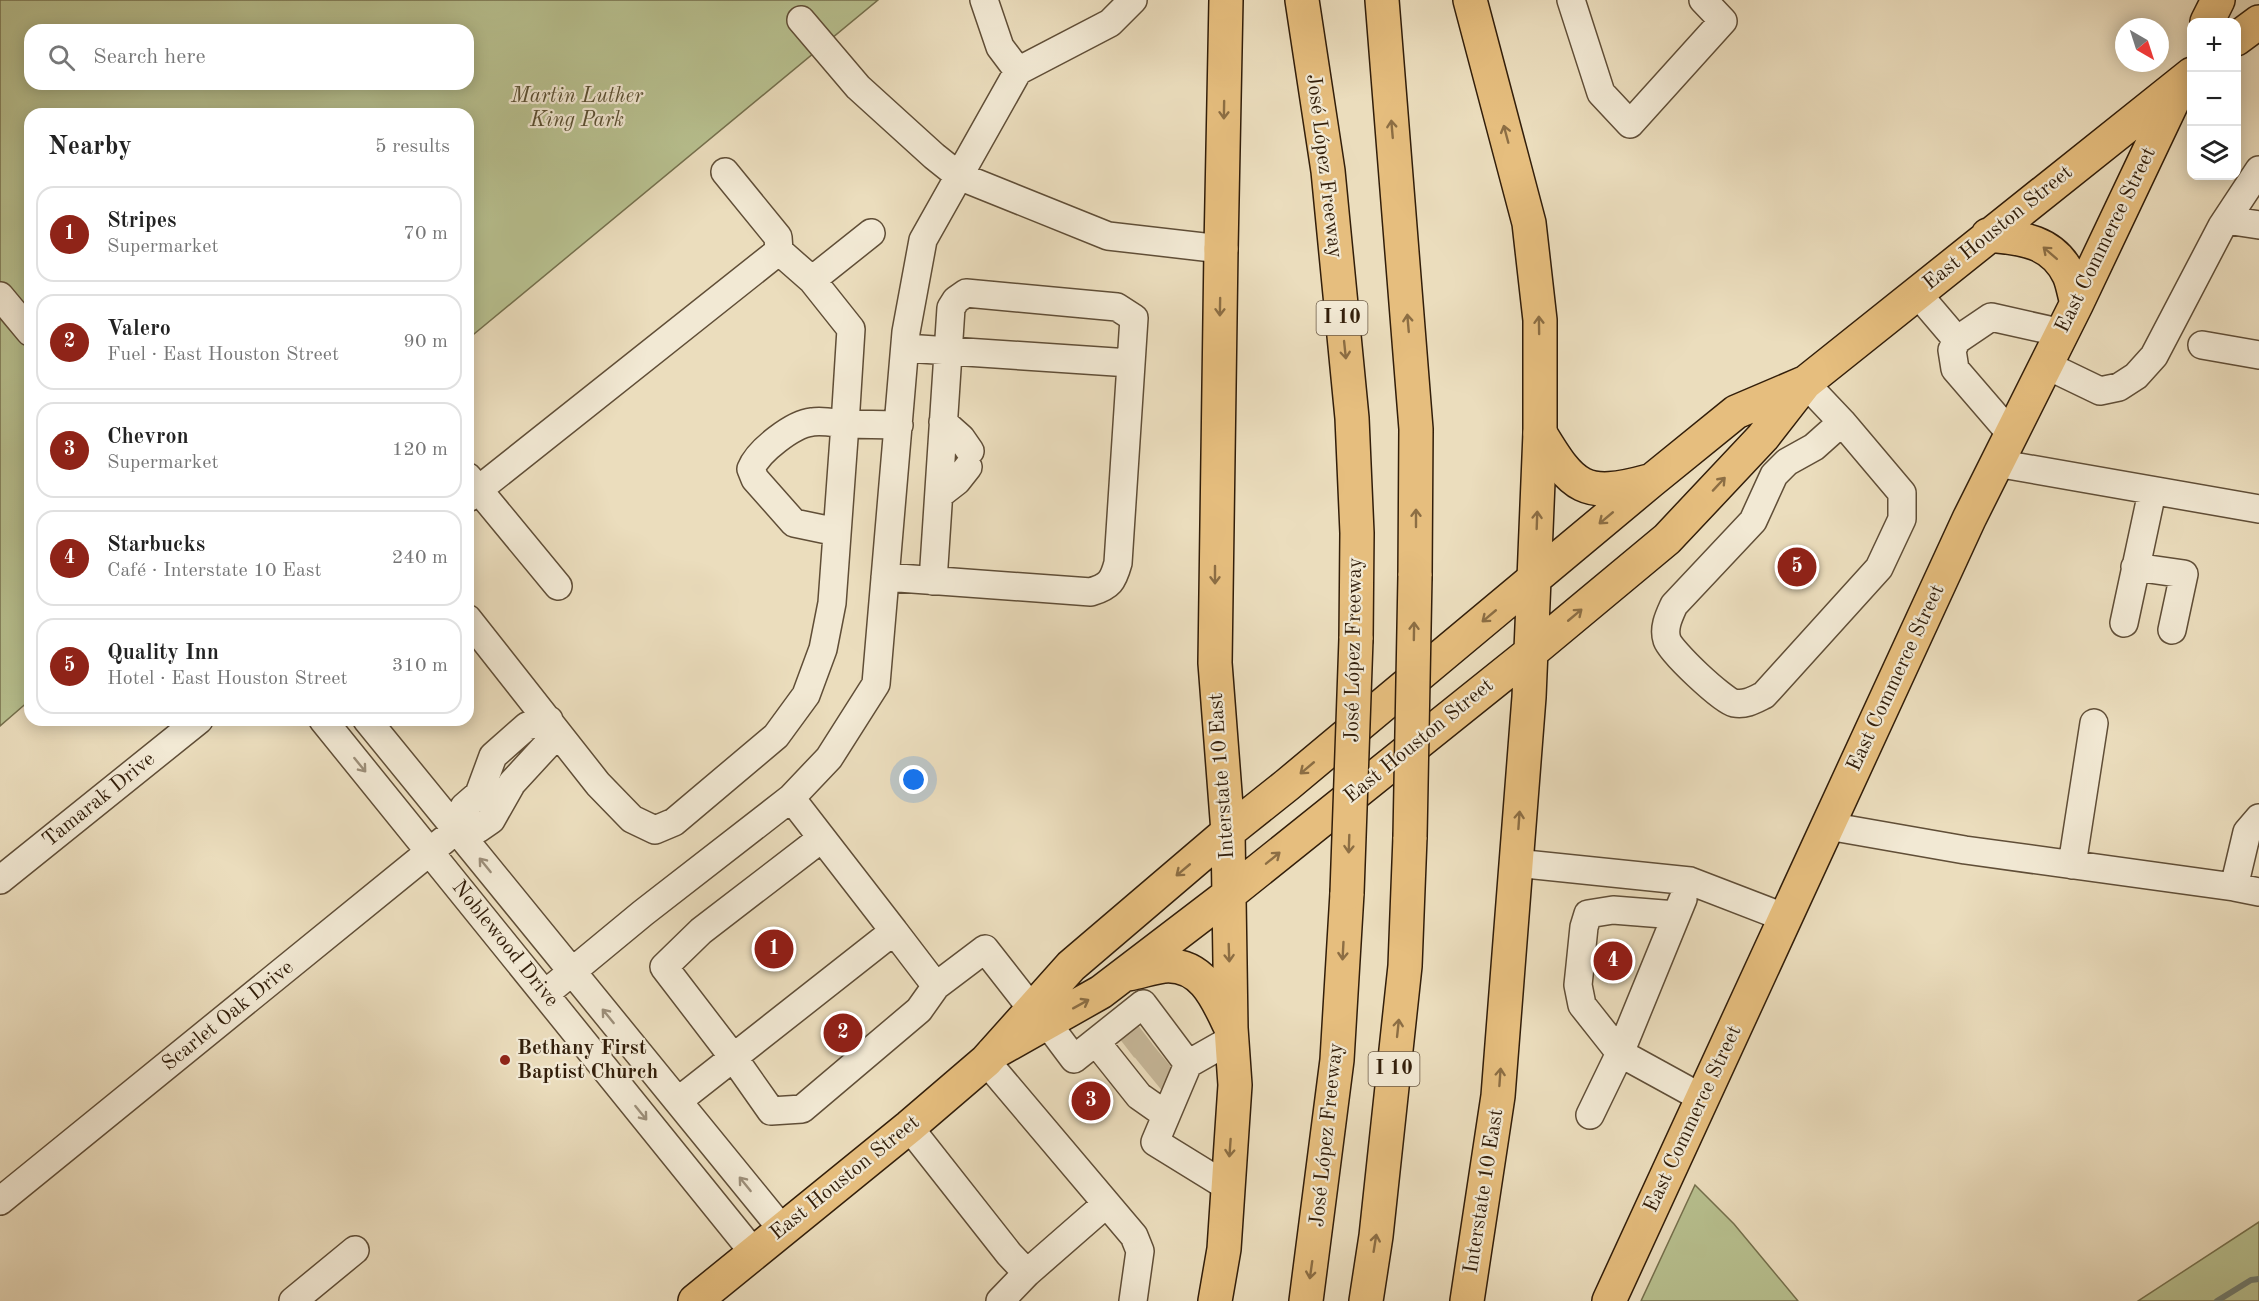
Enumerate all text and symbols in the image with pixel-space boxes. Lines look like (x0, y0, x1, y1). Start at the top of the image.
north arrow (2115, 18, 2169, 72)
map controls (2187, 18, 2241, 180)
button: + (2187, 18, 2241, 72)
search box (24, 24, 474, 90)
icon: search (45, 41, 78, 74)
text: Search here (93, 46, 206, 68)
button: − (2187, 72, 2241, 126)
street label: José López Freeway (1302, 73, 1346, 259)
park label: Martin Luther King Park (510, 86, 644, 131)
one-way arrow (1218, 100, 1230, 120)
one-way arrow (1386, 119, 1397, 139)
one-way arrow (1500, 125, 1511, 144)
button: layers (2187, 126, 2241, 180)
text: Nearby (48, 134, 132, 160)
text: 5 results (375, 137, 450, 157)
street label: East Commerce Street (2052, 144, 2160, 336)
street label: East Houston Street (1919, 162, 2077, 294)
text: Stripes (107, 210, 177, 232)
text: 1 (64, 224, 75, 244)
text: 70 m (403, 224, 448, 244)
text: Supermarket (107, 237, 218, 257)
one-way arrow (2043, 246, 2059, 260)
one-way arrow (1214, 297, 1226, 317)
road number: I 10 (1316, 301, 1368, 335)
one-way arrow (1402, 313, 1413, 333)
one-way arrow (1534, 316, 1545, 336)
text: Valero (107, 318, 171, 340)
text: 2 (64, 332, 75, 352)
text: 90 m (403, 332, 448, 352)
one-way arrow (1340, 339, 1351, 359)
text: Fuel · East Houston Street (107, 345, 339, 365)
text: Chevron (107, 426, 189, 448)
text: 3 (64, 440, 75, 460)
text: 120 m (392, 440, 448, 460)
text: Supermarket (107, 453, 218, 473)
one-way arrow (1712, 477, 1726, 492)
one-way arrow (1410, 508, 1422, 528)
one-way arrow (1531, 511, 1542, 531)
one-way arrow (1598, 512, 1614, 525)
text: Starbucks (107, 534, 205, 556)
pin: 5 (1778, 544, 1816, 590)
text: 4 (64, 548, 75, 568)
text: 240 m (392, 548, 448, 568)
street label: José López Freeway (1342, 557, 1366, 743)
text: Café · Interstate 10 East (107, 561, 321, 581)
one-way arrow (1209, 564, 1221, 584)
street label: East Commerce Street (1843, 581, 1949, 775)
one-way arrow (1567, 609, 1583, 622)
one-way arrow (1482, 610, 1498, 623)
one-way arrow (1408, 622, 1420, 642)
text: Quality Inn (107, 642, 219, 664)
text: 5 (64, 656, 75, 676)
text: 310 m (392, 656, 448, 676)
text: Hotel · East Houston Street (107, 669, 347, 689)
street label: East Houston Street (1340, 675, 1498, 807)
street label: Interstate 10 East (1206, 692, 1238, 860)
street label: Tamarak Drive (39, 749, 159, 851)
one-way arrow (353, 757, 366, 773)
one-way arrow (1300, 761, 1315, 775)
your location (899, 765, 928, 794)
one-way arrow (1514, 810, 1525, 830)
one-way arrow (1343, 833, 1354, 853)
one-way arrow (1265, 852, 1281, 865)
one-way arrow (479, 857, 492, 873)
one-way arrow (1176, 863, 1191, 877)
street label: Noblewood Drive (448, 877, 562, 1011)
pin: 1 (754, 926, 794, 972)
pin: 4 (1594, 938, 1632, 984)
one-way arrow (1338, 941, 1349, 961)
one-way arrow (1223, 943, 1235, 963)
street label: Scarlet Oak Drive (158, 957, 298, 1075)
one-way arrow (1072, 998, 1089, 1010)
one-way arrow (602, 1008, 615, 1024)
pin: 2 (824, 1010, 862, 1056)
one-way arrow (1393, 1019, 1404, 1039)
street label: East Commerce Street (1640, 1022, 1746, 1216)
place label: Bethany First Baptist Church (517, 1038, 659, 1083)
street label: José López Freeway (1307, 1042, 1347, 1228)
road number: I 10 (1368, 1052, 1420, 1086)
marker: Bethany First Baptist Church (498, 1053, 512, 1067)
one-way arrow (1494, 1067, 1505, 1087)
pin: 3 (1072, 1078, 1110, 1124)
one-way arrow (634, 1105, 648, 1120)
street label: Interstate 10 East (1461, 1107, 1507, 1275)
street label: East Houston Street (766, 1112, 924, 1244)
one-way arrow (1225, 1138, 1236, 1157)
one-way arrow (738, 1177, 752, 1192)
one-way arrow (1369, 1234, 1380, 1254)
one-way arrow (1305, 1260, 1316, 1280)

